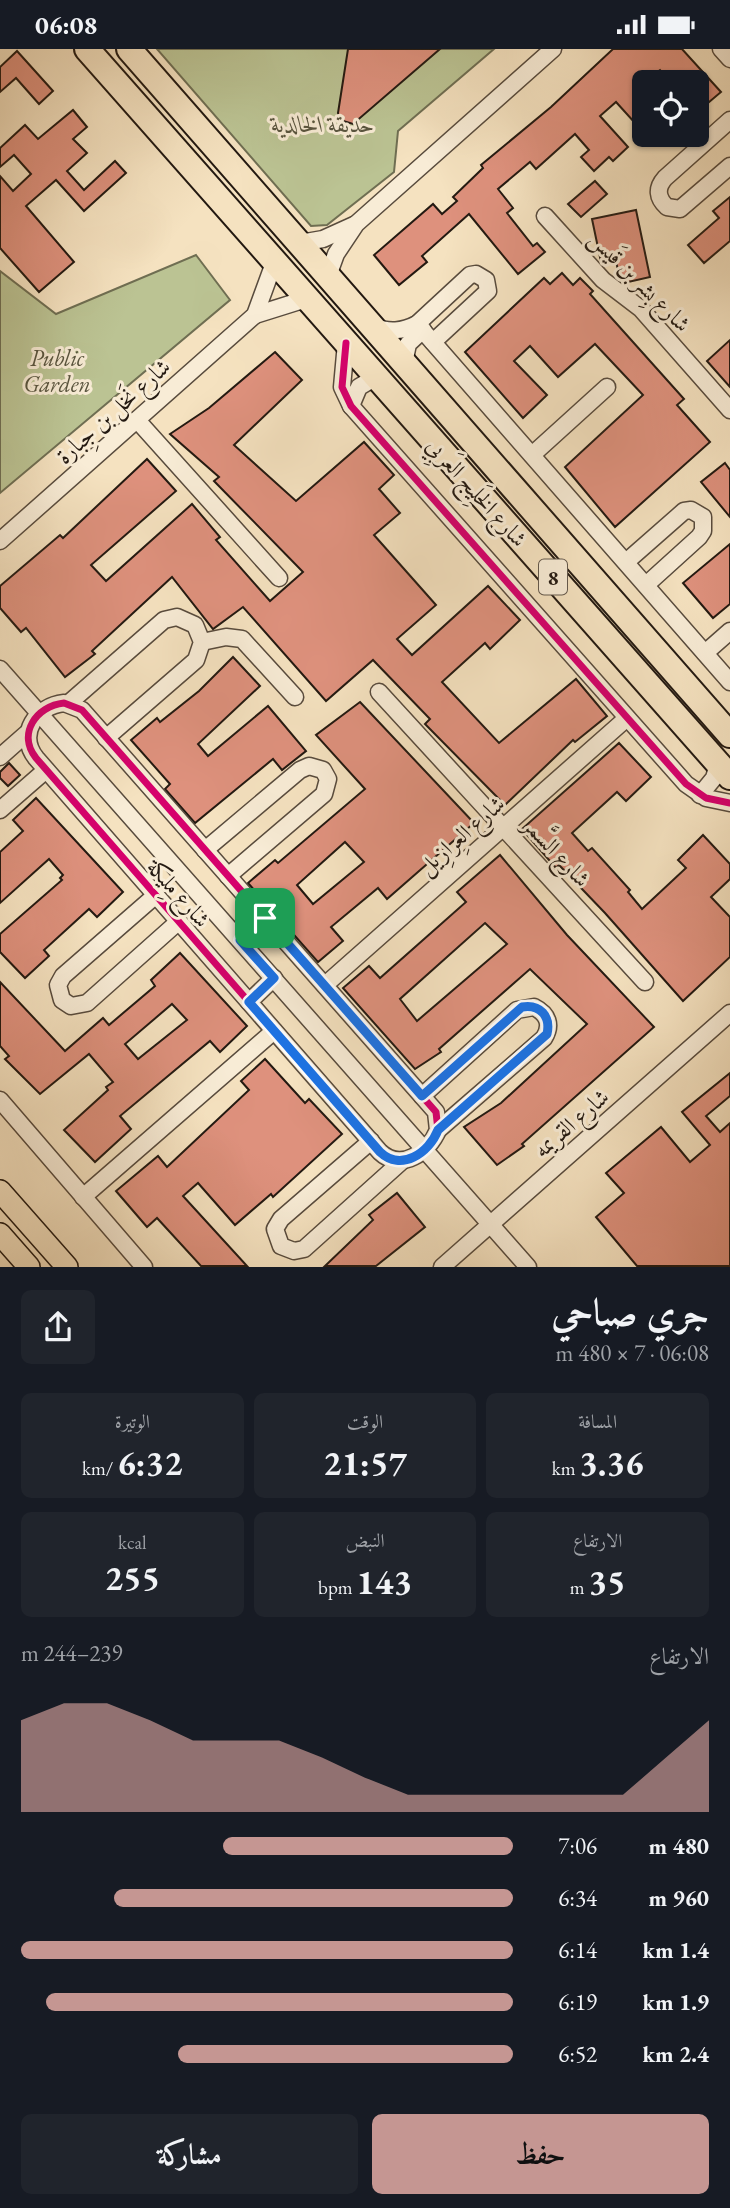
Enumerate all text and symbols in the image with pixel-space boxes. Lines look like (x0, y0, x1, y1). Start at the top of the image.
text: 06:08 (35, 8, 97, 42)
map controls (632, 70, 709, 147)
button: locate (632, 70, 709, 147)
park label: حديقة الخالدية (269, 109, 375, 139)
street label: شارع بِشر بن قَيس (579, 223, 698, 342)
park label: Public Garden (23, 343, 91, 399)
street label: شارع نَخل بن جِبارة (49, 351, 180, 474)
street label: شارع الخَلِيج العَربِي (415, 430, 535, 557)
road number: 8 (539, 559, 567, 595)
street label: شارع العِرازِيل (411, 789, 514, 885)
street label: شارع السَّمر (512, 806, 600, 897)
street label: شارع مِليكة (136, 851, 217, 937)
pin (235, 888, 295, 948)
icon: arrive (246, 899, 284, 937)
street label: شارع القريمه (527, 1082, 618, 1168)
text: جري صباحي (552, 1287, 709, 1336)
button: share (21, 1290, 95, 1364)
text: 06:08 · 7 × 480 m (556, 1338, 709, 1368)
text: الوتيرة (115, 1409, 150, 1434)
text: الوقت (347, 1409, 383, 1434)
text: المسافة (578, 1409, 617, 1434)
text: 6:32 (117, 1440, 183, 1485)
text: 21:57 (323, 1440, 407, 1485)
text: 3.36 (579, 1440, 644, 1485)
text: /km (82, 1456, 117, 1481)
text: km (552, 1456, 579, 1481)
text: النبض (345, 1528, 385, 1553)
text: الارتفاع (573, 1528, 622, 1553)
text: kcal (118, 1530, 147, 1555)
text: 255 (105, 1555, 160, 1600)
text: 143 (356, 1559, 412, 1604)
text: 35 (588, 1559, 625, 1604)
text: bpm (318, 1575, 356, 1600)
text: m (570, 1575, 588, 1600)
text: 239–244 m (21, 1638, 122, 1668)
text: الارتفاع (649, 1641, 709, 1671)
text: 7:06 (558, 1831, 597, 1861)
text: 480 m (648, 1831, 709, 1861)
text: 6:34 (558, 1883, 597, 1913)
text: 960 m (648, 1883, 709, 1913)
text: 6:14 (558, 1935, 597, 1965)
text: 1.4 km (642, 1935, 709, 1965)
text: 6:19 (558, 1987, 597, 2017)
text: 1.9 km (642, 1987, 709, 2017)
text: 6:52 (558, 2039, 597, 2069)
text: 2.4 km (642, 2039, 709, 2069)
button: مشاركة (21, 2114, 358, 2194)
button: حفظ (372, 2114, 709, 2194)

